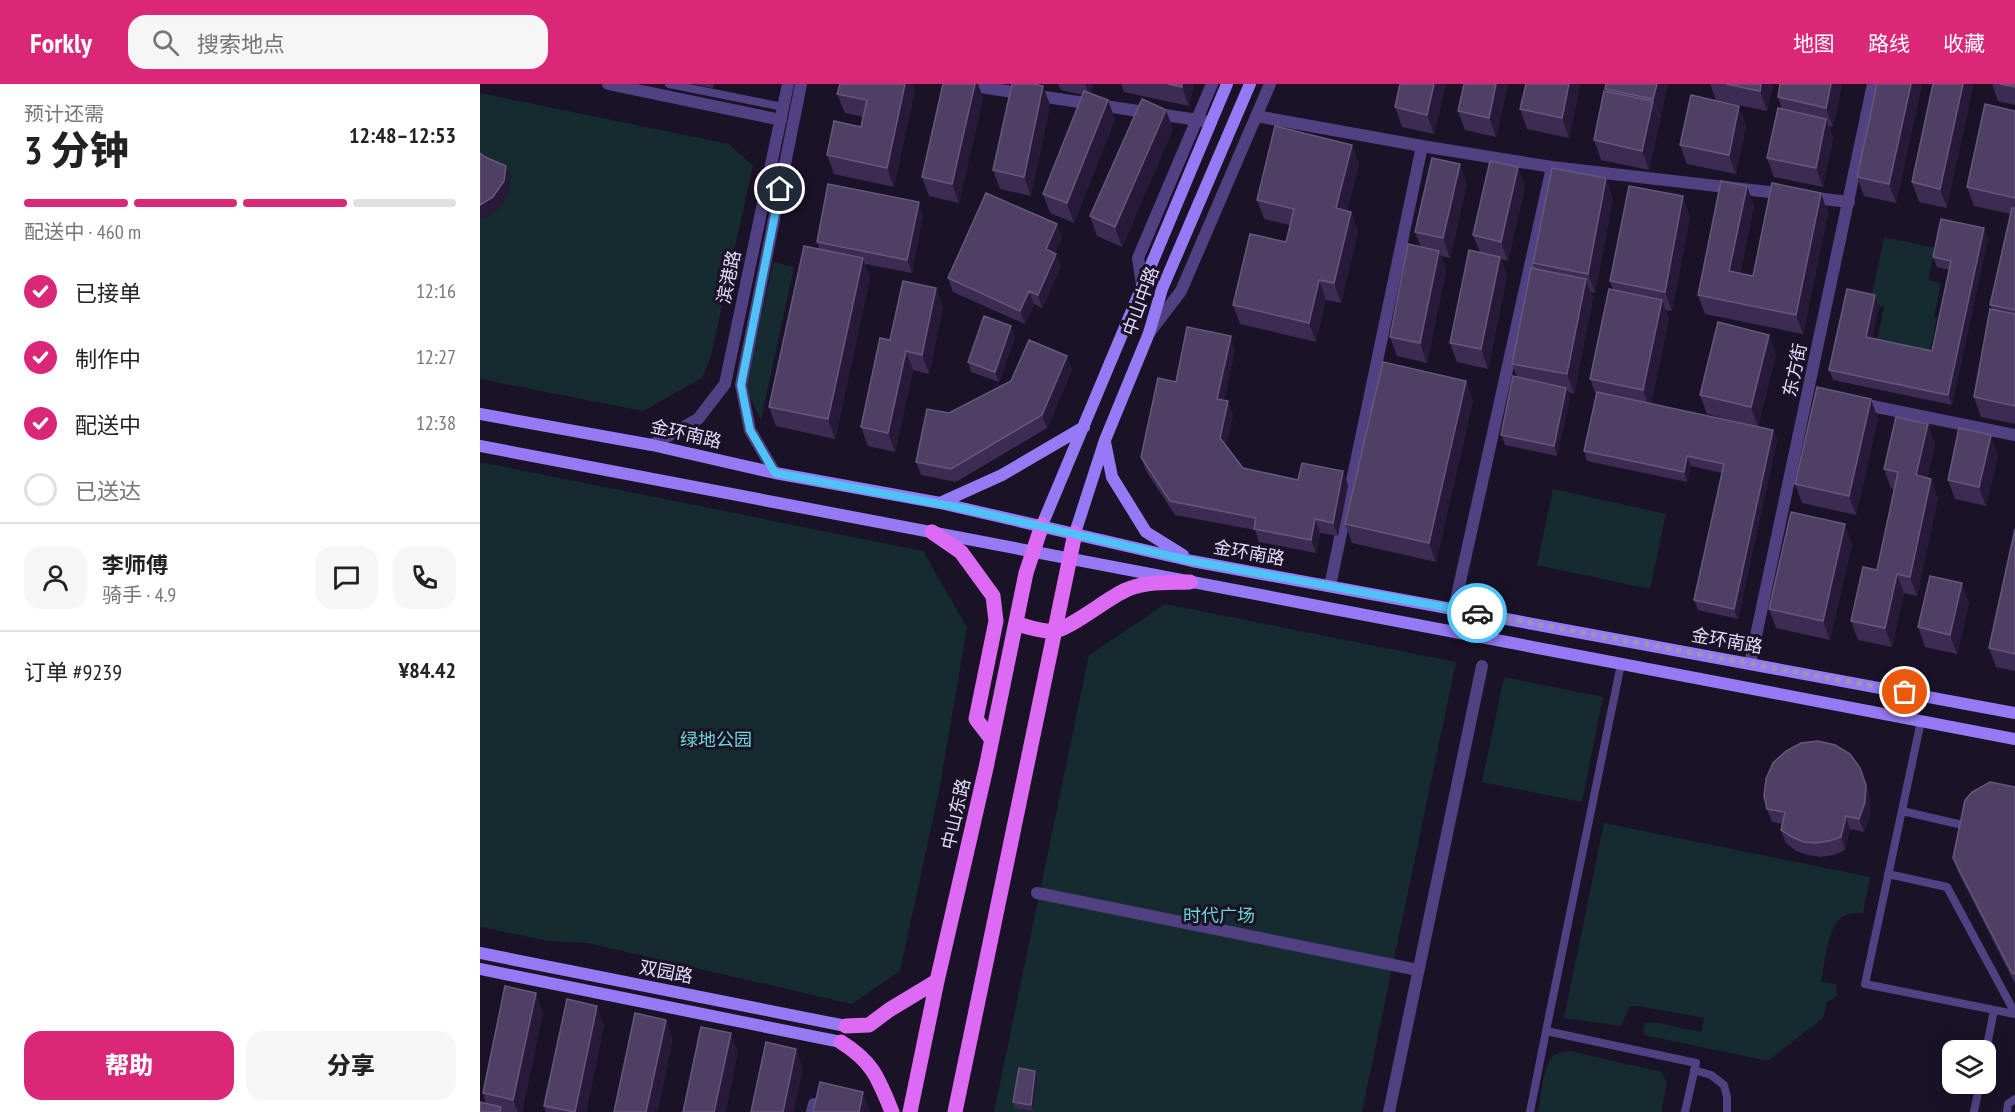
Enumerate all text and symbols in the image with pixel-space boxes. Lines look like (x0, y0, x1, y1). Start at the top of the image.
search box (128, 15, 548, 69)
text: Forkly (30, 24, 92, 61)
icon: search (149, 26, 182, 59)
text: 搜索地点 (197, 30, 285, 58)
text: 地图 (1793, 30, 1835, 57)
text: 路线 (1868, 30, 1910, 57)
text: 收藏 (1943, 30, 1985, 57)
text: 预计还需 (24, 101, 104, 127)
text: 12:48–12:53 (349, 121, 456, 149)
text: 3 分钟 (24, 124, 129, 175)
pin (754, 163, 805, 214)
icon: home (763, 172, 796, 205)
text: 配送中 · 460 m (24, 219, 141, 245)
street label: 滨港路 (712, 248, 745, 306)
street label: 中山中路 (1117, 263, 1164, 339)
icon: check (24, 275, 57, 308)
text: 12:16 (416, 278, 456, 304)
text: 已接单 (75, 279, 141, 307)
icon: check (24, 341, 57, 374)
street label: 东方街 (1778, 341, 1811, 399)
text: 12:27 (416, 344, 456, 370)
text: 制作中 (75, 345, 141, 373)
icon: check (24, 407, 57, 440)
text: 12:38 (416, 410, 456, 436)
text: 配送中 (75, 411, 141, 439)
street label: 金环南路 (648, 414, 724, 453)
text: 已送达 (75, 477, 141, 505)
street label: 金环南路 (1212, 535, 1287, 570)
button: person (24, 546, 87, 609)
button: chat (315, 546, 378, 609)
button: phone (393, 546, 456, 609)
text: 李师傅 (102, 551, 168, 579)
text: 骑手 · 4.9 (102, 582, 176, 608)
courier (1447, 583, 1507, 643)
icon: car (1461, 597, 1494, 630)
street label: 金环南路 (1690, 623, 1765, 658)
text: ¥84.42 (399, 656, 456, 684)
text: 订单 #9239 (24, 658, 122, 686)
pin (1879, 666, 1930, 717)
icon: bag (1888, 675, 1921, 708)
park label: 绿地公园 (680, 728, 752, 751)
street label: 中山东路 (936, 776, 975, 852)
park label: 时代广场 (1183, 904, 1255, 927)
street label: 双园路 (637, 955, 695, 988)
button: 帮助 (24, 1031, 234, 1100)
button: 分享 (246, 1031, 456, 1100)
map controls (1942, 1040, 1996, 1094)
button: layers (1942, 1040, 1996, 1094)

